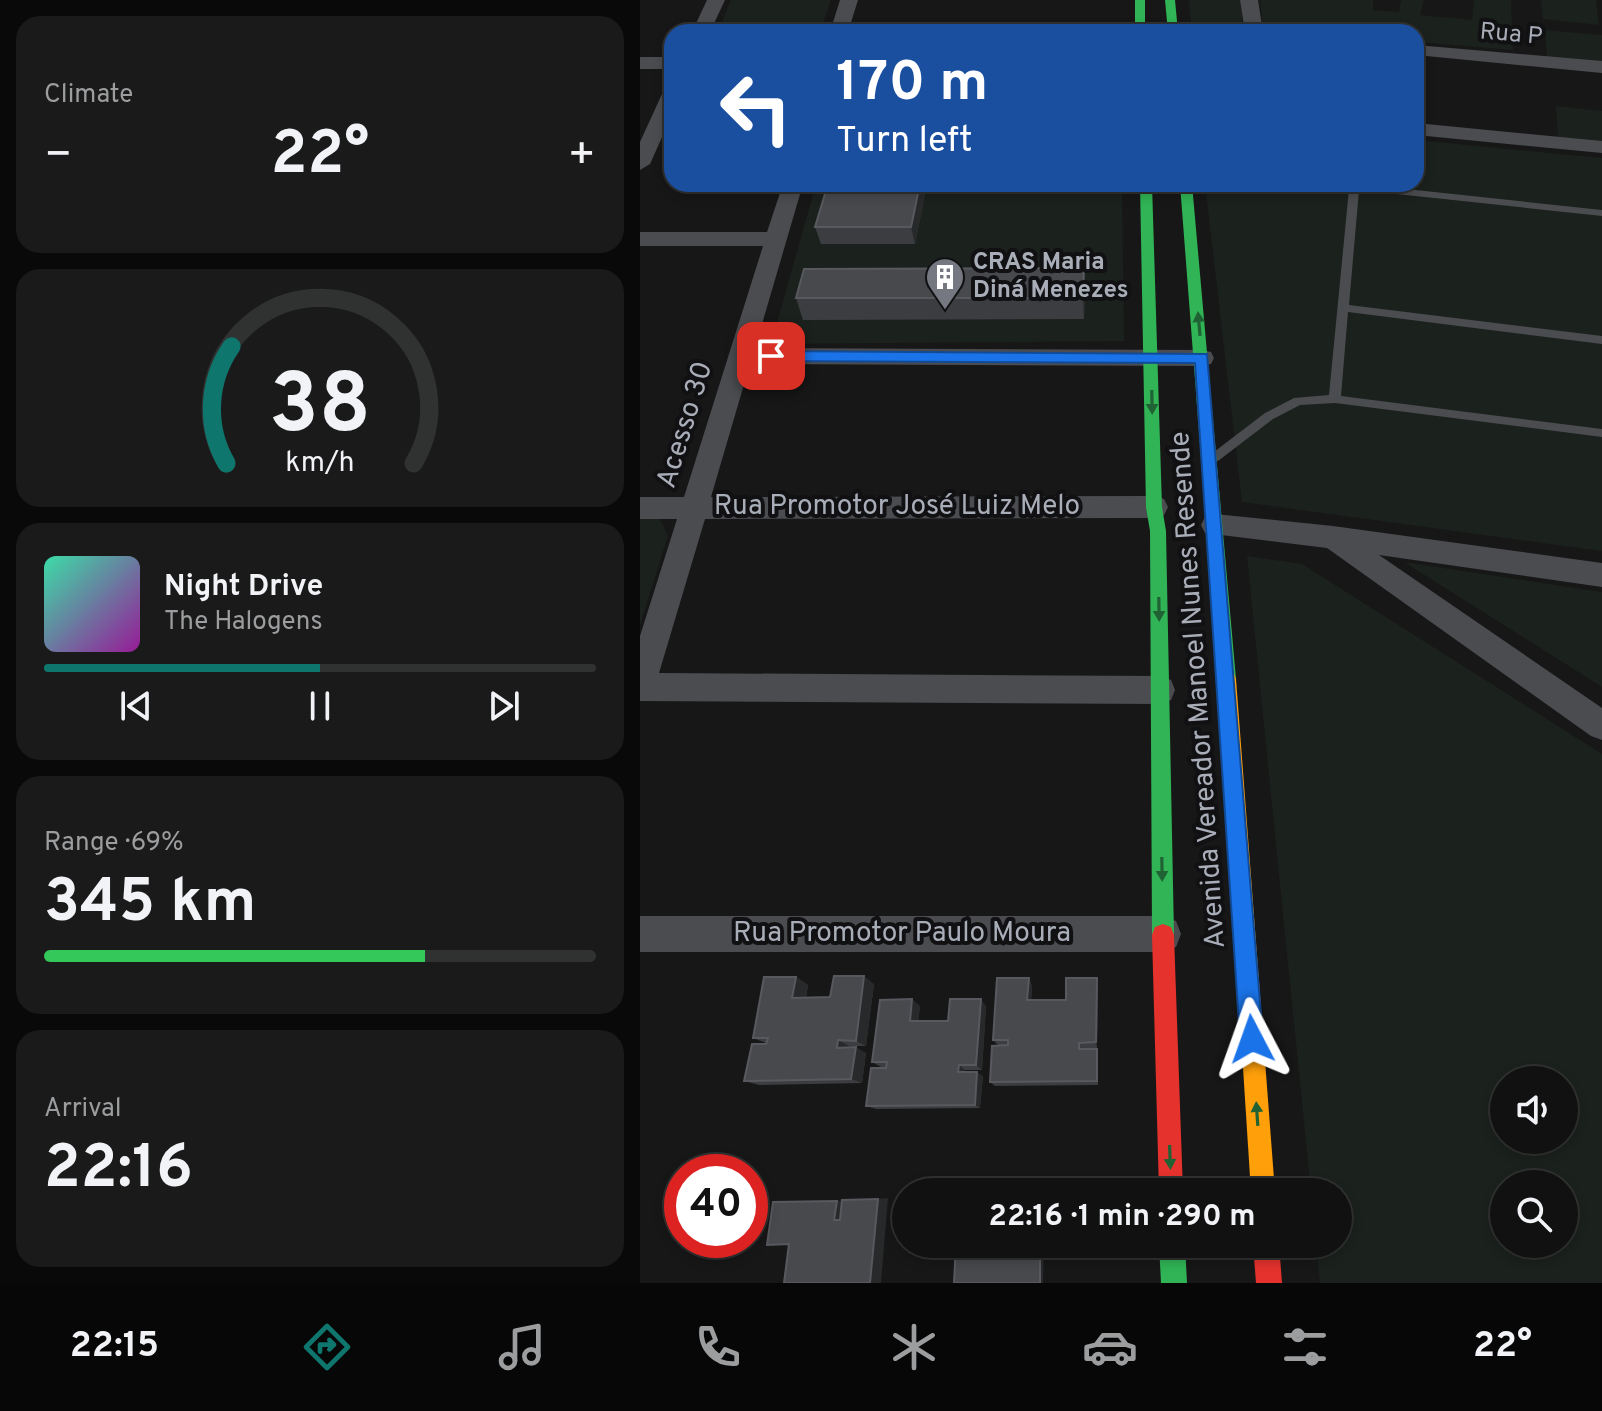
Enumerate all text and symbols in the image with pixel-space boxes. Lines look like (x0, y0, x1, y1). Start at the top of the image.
street label: Rua P (1478, 17, 1544, 53)
text: 170 m (836, 50, 988, 120)
icon: left (704, 56, 808, 160)
text: Climate (44, 79, 133, 112)
text: 22° (271, 119, 369, 195)
text: Turn left (836, 119, 973, 165)
text: − (44, 129, 72, 185)
text: + (568, 129, 596, 185)
place label: CRAS Maria Diná Menezes (973, 248, 1129, 306)
building icon: CRAS Maria Diná Menezes (924, 256, 966, 311)
one-way arrow (1192, 311, 1205, 336)
pin (737, 322, 805, 390)
icon: arrive (749, 334, 793, 378)
text: 38 (269, 357, 371, 462)
street label: Acesso 30 (650, 357, 722, 493)
one-way arrow (1146, 390, 1158, 415)
street label: Avenida Vereador Manoel Nunes Resende (1163, 430, 1235, 950)
text: km/h (285, 446, 355, 482)
street label: Rua Promotor José Luiz Melo (714, 489, 1080, 525)
text: Night Drive (164, 569, 323, 606)
one-way arrow (1153, 597, 1165, 622)
text: The Halogens (164, 606, 323, 639)
icon: previous (114, 684, 158, 728)
icon: pause (298, 684, 342, 728)
icon: next (482, 684, 526, 728)
text: Range · 69% (44, 827, 184, 860)
one-way arrow (1156, 857, 1169, 882)
text: 345 km (44, 867, 256, 943)
street label: Rua Promotor Paulo Moura (733, 916, 1071, 952)
position arrow (1210, 997, 1294, 1081)
map controls (1490, 1066, 1578, 1258)
button: sound (1490, 1066, 1578, 1154)
text: Arrival (44, 1093, 122, 1126)
one-way arrow (1250, 1101, 1263, 1126)
text: 22:16 (44, 1133, 193, 1209)
one-way arrow (1163, 1145, 1176, 1170)
speed limit sign: 40 (664, 1154, 768, 1258)
button: search (1490, 1170, 1578, 1258)
text: 22:16 · 1 min · 290 m (989, 1199, 1255, 1236)
icon: directions (299, 1319, 355, 1375)
icon: music (494, 1319, 550, 1375)
icon: phone (690, 1319, 746, 1375)
icon: climate (886, 1319, 942, 1375)
icon: car (1082, 1319, 1138, 1375)
icon: filters (1277, 1319, 1333, 1375)
text: 22:15 (70, 1324, 159, 1370)
text: 22° (1473, 1324, 1532, 1370)

